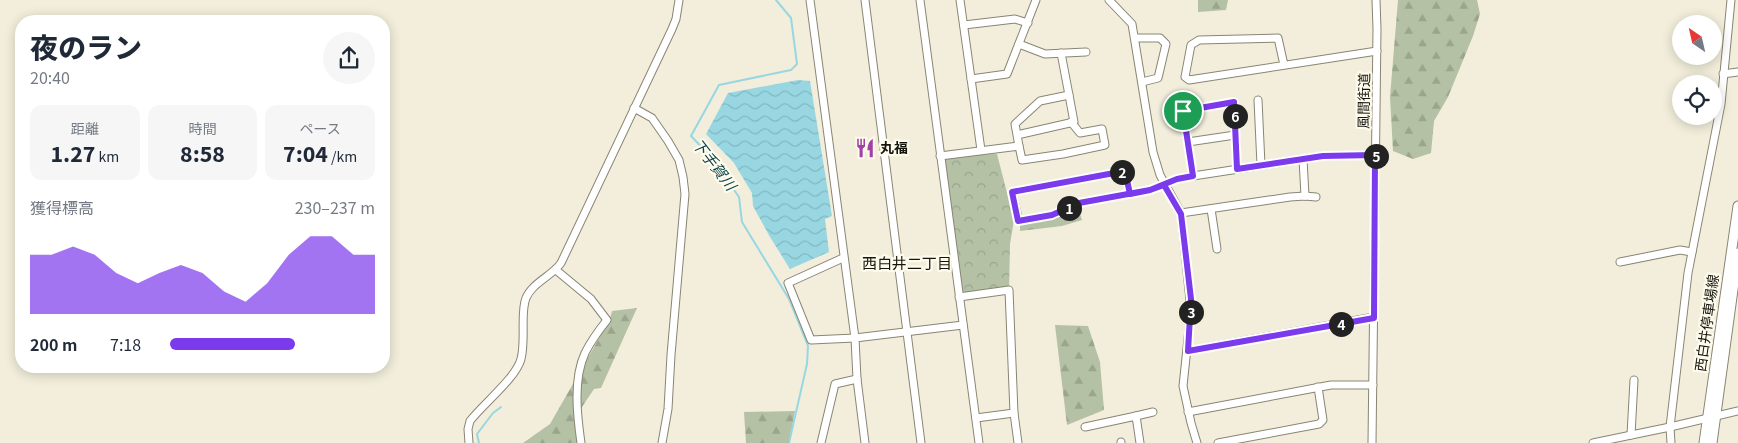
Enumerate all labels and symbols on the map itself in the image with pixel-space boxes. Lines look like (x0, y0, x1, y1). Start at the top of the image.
north arrow (1672, 15, 1722, 65)
street label: 風間街道 (1353, 73, 1373, 129)
pin (1162, 90, 1204, 132)
pin: 6 (1222, 104, 1248, 128)
water label: 下手賀川 (688, 134, 743, 196)
restaurant icon: 丸福 (854, 137, 876, 159)
place label: 丸福 (880, 137, 908, 157)
pin: 5 (1364, 144, 1388, 168)
pin: 2 (1110, 160, 1134, 184)
pin: 1 (1056, 196, 1082, 220)
district label: 西白井二丁目 (862, 252, 952, 273)
street label: 西白井停車場線 (1689, 273, 1723, 373)
pin: 3 (1178, 300, 1204, 324)
pin: 4 (1328, 312, 1354, 336)

